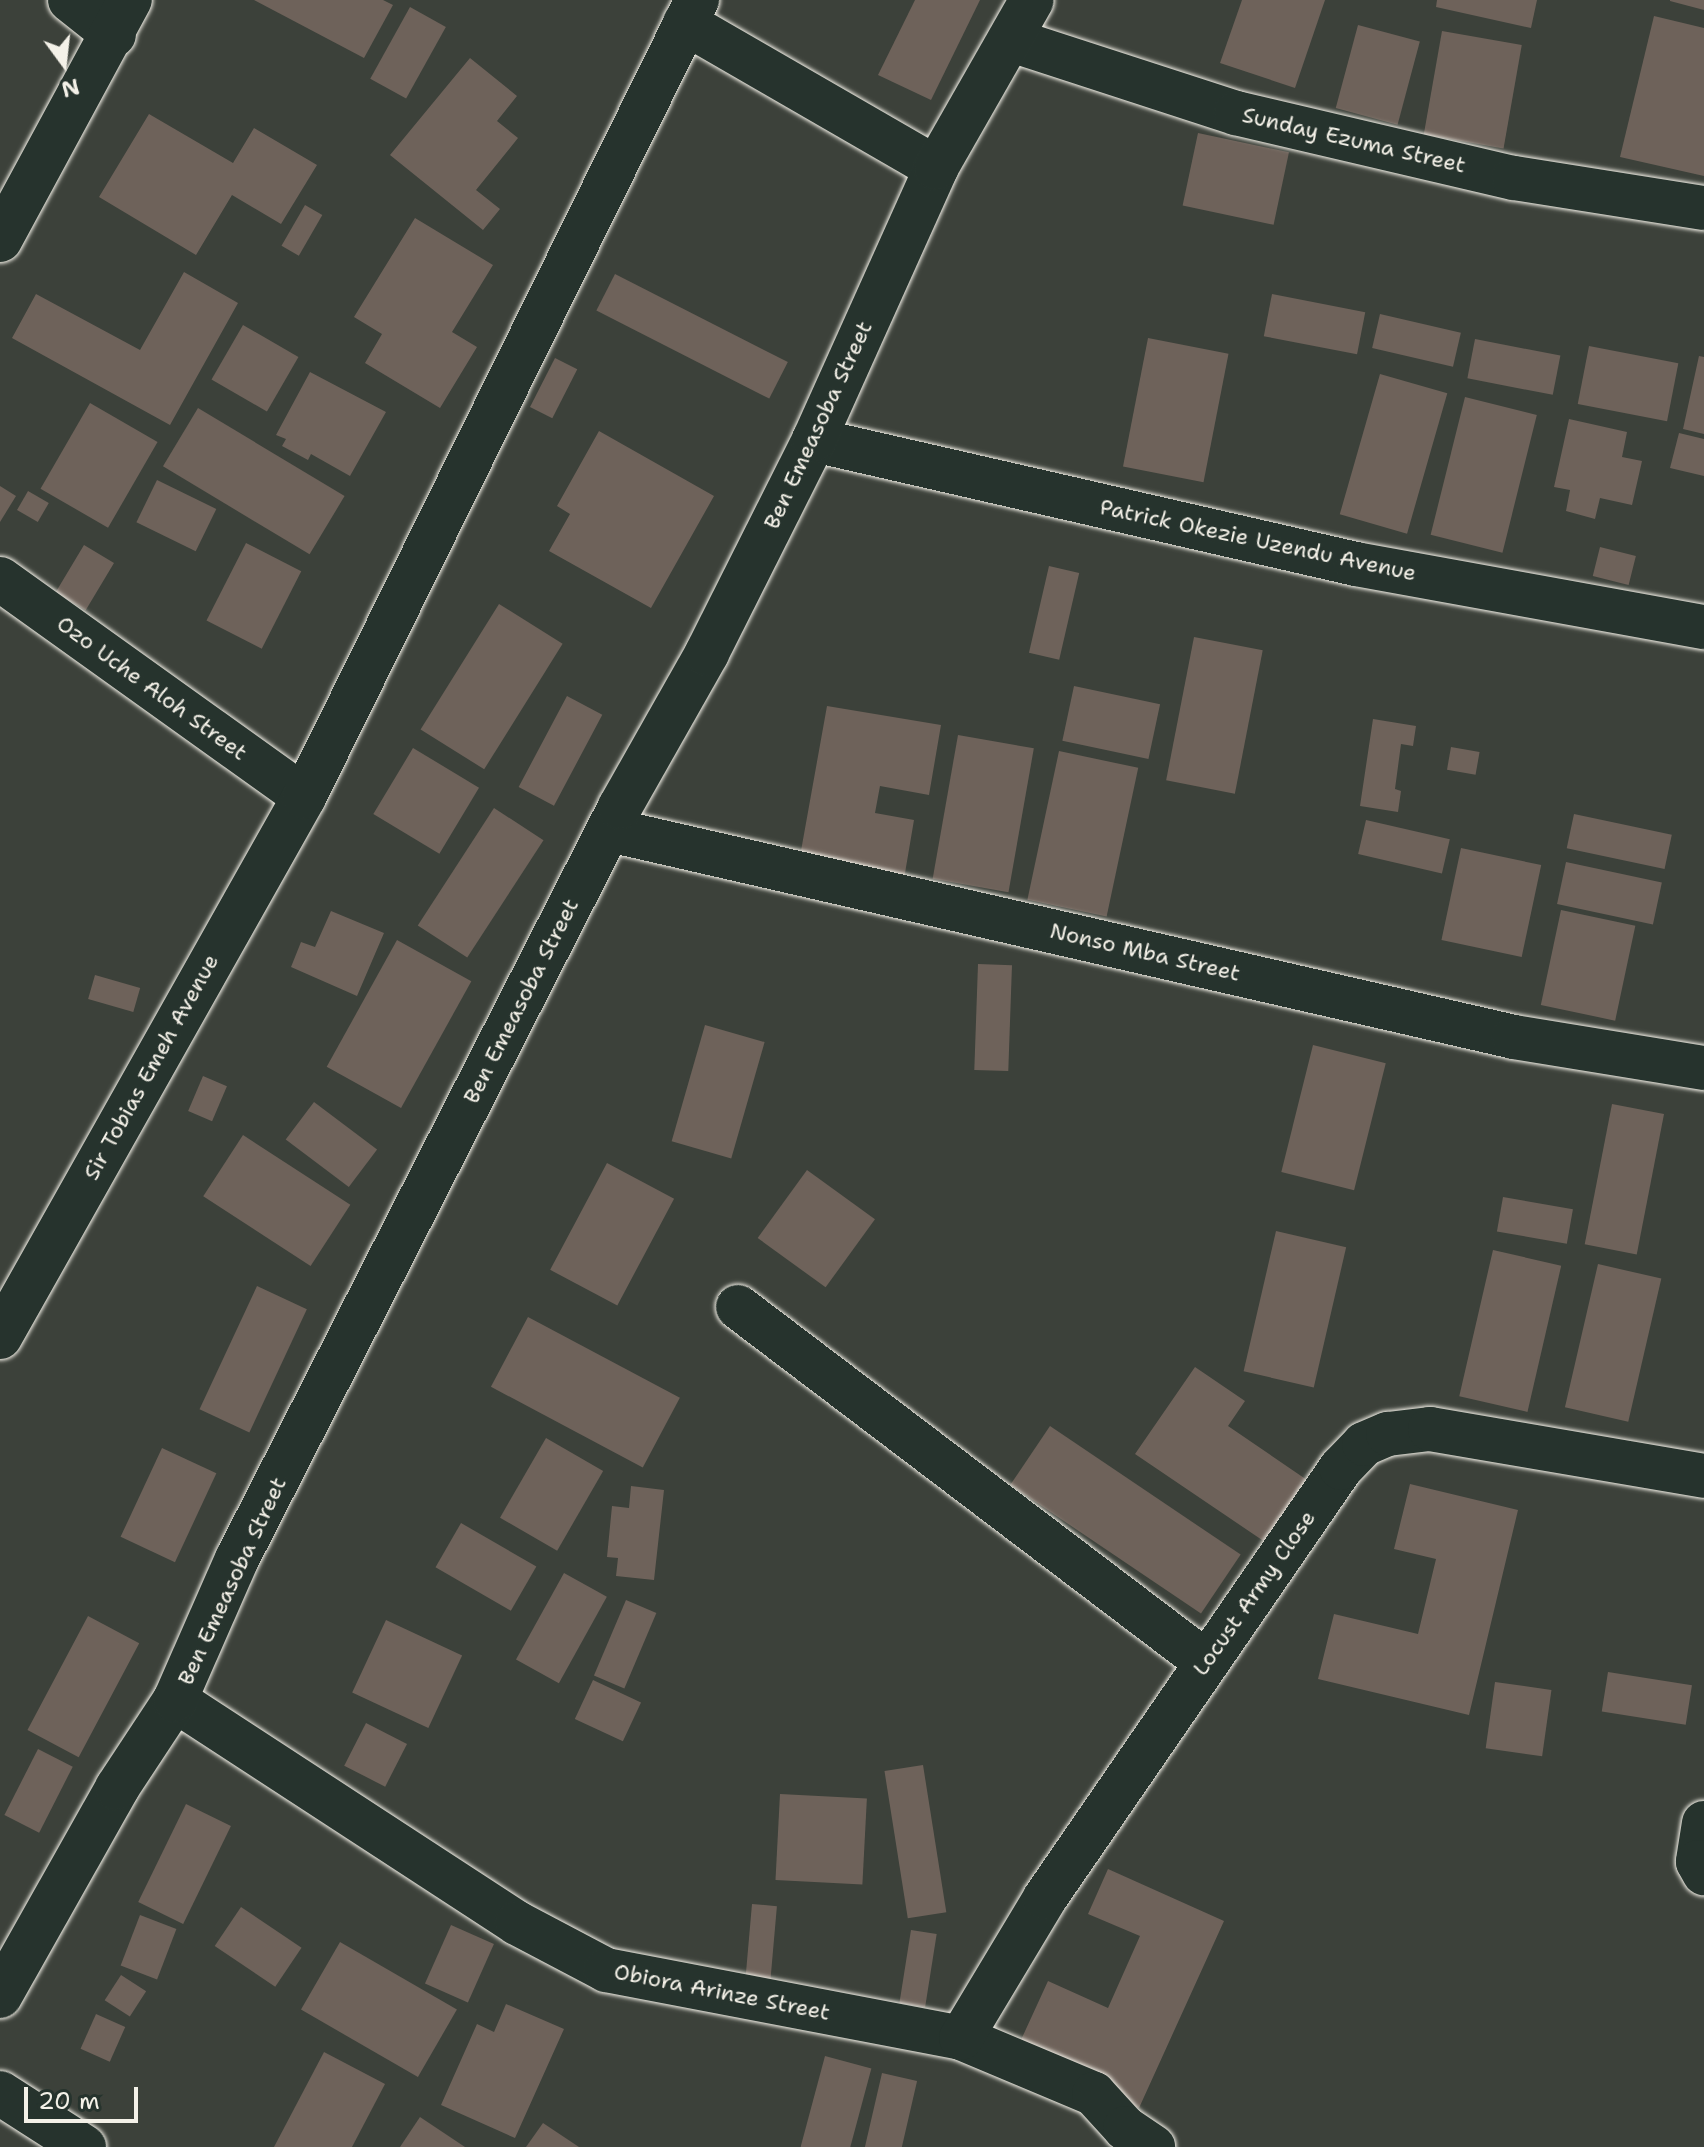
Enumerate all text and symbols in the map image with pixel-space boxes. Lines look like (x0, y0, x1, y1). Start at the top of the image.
north arrow (24, 24, 104, 104)
text: N (58, 71, 83, 104)
street label: Sunday Ezuma Street (1240, 101, 1468, 179)
street label: Ben Emeasoba Street (758, 317, 878, 533)
street label: Patrick Okezie Uzendu Avenue (1097, 494, 1419, 586)
street label: Ozo Uche Aloh Street (52, 610, 252, 766)
street label: Ben Emeasoba Street (458, 894, 584, 1108)
street label: Nonso Mba Street (1047, 917, 1243, 987)
street label: Sir Tobias Emeh Avenue (78, 950, 224, 1184)
street label: Ben Emeasoba Street (172, 1473, 292, 1689)
street label: Locust Army Close (1187, 1505, 1321, 1681)
street label: Obiora Arinze Street (612, 1958, 832, 2026)
scale bar (28, 2071, 142, 2121)
text: 20 m (38, 2085, 100, 2117)

